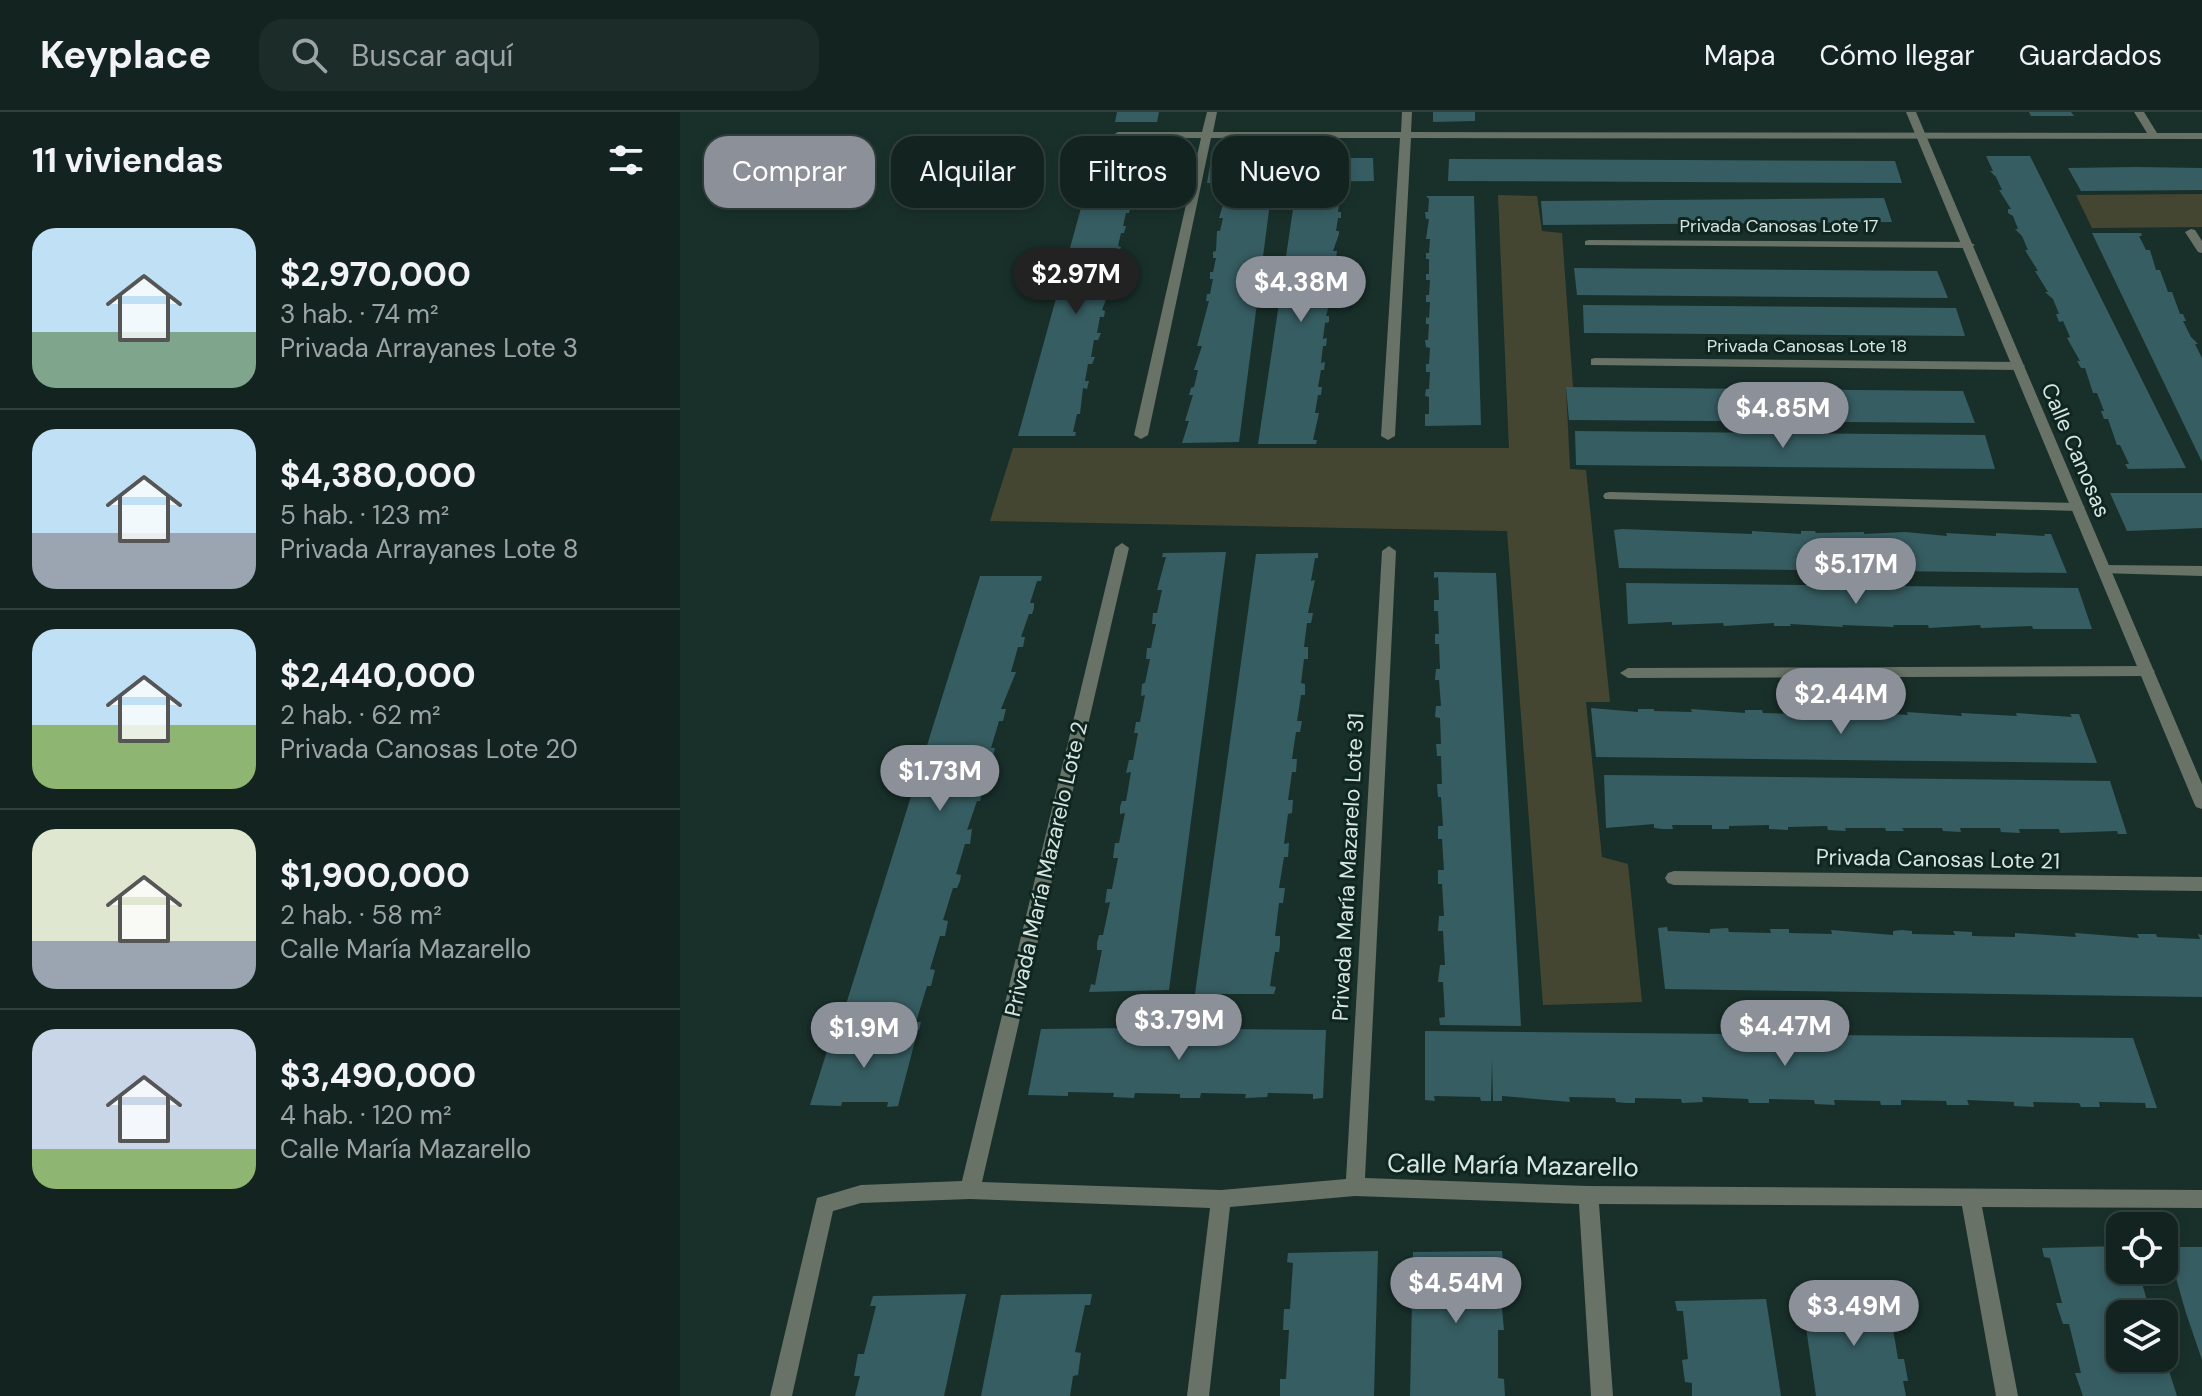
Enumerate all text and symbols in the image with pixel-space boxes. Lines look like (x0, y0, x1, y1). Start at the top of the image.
search box (259, 19, 819, 91)
text: Keyplace (40, 30, 211, 80)
icon: search (287, 33, 331, 77)
text: Buscar aquí (351, 36, 513, 75)
text: Mapa (1704, 37, 1775, 74)
text: Cómo llegar (1819, 37, 1975, 74)
text: Guardados (2019, 37, 2162, 74)
chip: Comprar (704, 136, 875, 208)
chip: Alquilar (891, 136, 1044, 208)
chip: Filtros (1060, 136, 1196, 208)
chip: Nuevo (1212, 136, 1349, 208)
text: 11 viviendas (32, 138, 224, 183)
icon: filters (604, 138, 648, 182)
street label: Privada Canosas Lote 17 (1680, 214, 1878, 238)
pin: $2.97M (1011, 248, 1141, 316)
text: $2,970,000 (280, 252, 471, 297)
pin: $4.38M (1236, 256, 1366, 324)
text: $2.97M (1031, 257, 1121, 291)
icon: home (96, 260, 192, 356)
text: $4.38M (1254, 265, 1348, 299)
text: 3 hab. · 74 m² (280, 297, 439, 331)
text: Privada Arrayanes Lote 3 (280, 331, 578, 365)
street label: Privada Canosas Lote 18 (1707, 334, 1907, 358)
street label: Calle Canosas (2035, 378, 2117, 522)
pin: $4.85M (1718, 382, 1848, 450)
text: $4.85M (1736, 391, 1830, 425)
text: $4,380,000 (280, 453, 476, 498)
icon: home (96, 461, 192, 557)
text: 5 hab. · 123 m² (280, 498, 449, 532)
text: Privada Arrayanes Lote 8 (280, 532, 579, 566)
pin: $5.17M (1791, 538, 1921, 606)
text: $5.17M (1814, 547, 1898, 581)
text: $2,440,000 (280, 653, 476, 698)
icon: home (96, 661, 192, 757)
pin: $2.44M (1776, 668, 1906, 736)
text: $2.44M (1794, 677, 1888, 711)
text: 2 hab. · 62 m² (280, 698, 441, 732)
street label: Privada María Mazarelo Lote 31 (1325, 712, 1371, 1022)
street label: Privada María Mazarelo Lote 2 (998, 719, 1094, 1019)
text: Privada Canosas Lote 20 (280, 732, 578, 766)
pin: $1.73M (875, 745, 1005, 813)
text: $1.73M (898, 754, 982, 788)
street label: Privada Canosas Lote 21 (1816, 842, 2060, 876)
text: $1,900,000 (280, 853, 470, 898)
icon: home (96, 861, 192, 957)
text: 2 hab. · 58 m² (280, 898, 442, 932)
text: Calle María Mazarello (280, 932, 532, 966)
pin: $3.79M (1114, 994, 1244, 1062)
pin: $4.47M (1720, 1000, 1850, 1068)
pin: $1.9M (808, 1002, 920, 1070)
text: $3.79M (1134, 1003, 1224, 1037)
text: $4.47M (1738, 1009, 1832, 1043)
text: $1.9M (829, 1011, 899, 1045)
text: $3,490,000 (280, 1053, 476, 1098)
icon: home (96, 1061, 192, 1157)
text: 4 hab. · 120 m² (280, 1098, 451, 1132)
text: Calle María Mazarello (280, 1132, 532, 1166)
street label: Calle María Mazarello (1387, 1146, 1639, 1184)
map controls (2106, 1212, 2178, 1372)
button: locate (2106, 1212, 2178, 1284)
pin: $4.54M (1391, 1257, 1521, 1325)
text: $4.54M (1408, 1266, 1504, 1300)
pin: $3.49M (1789, 1280, 1919, 1348)
text: $3.49M (1807, 1289, 1901, 1323)
button: layers (2106, 1300, 2178, 1372)

